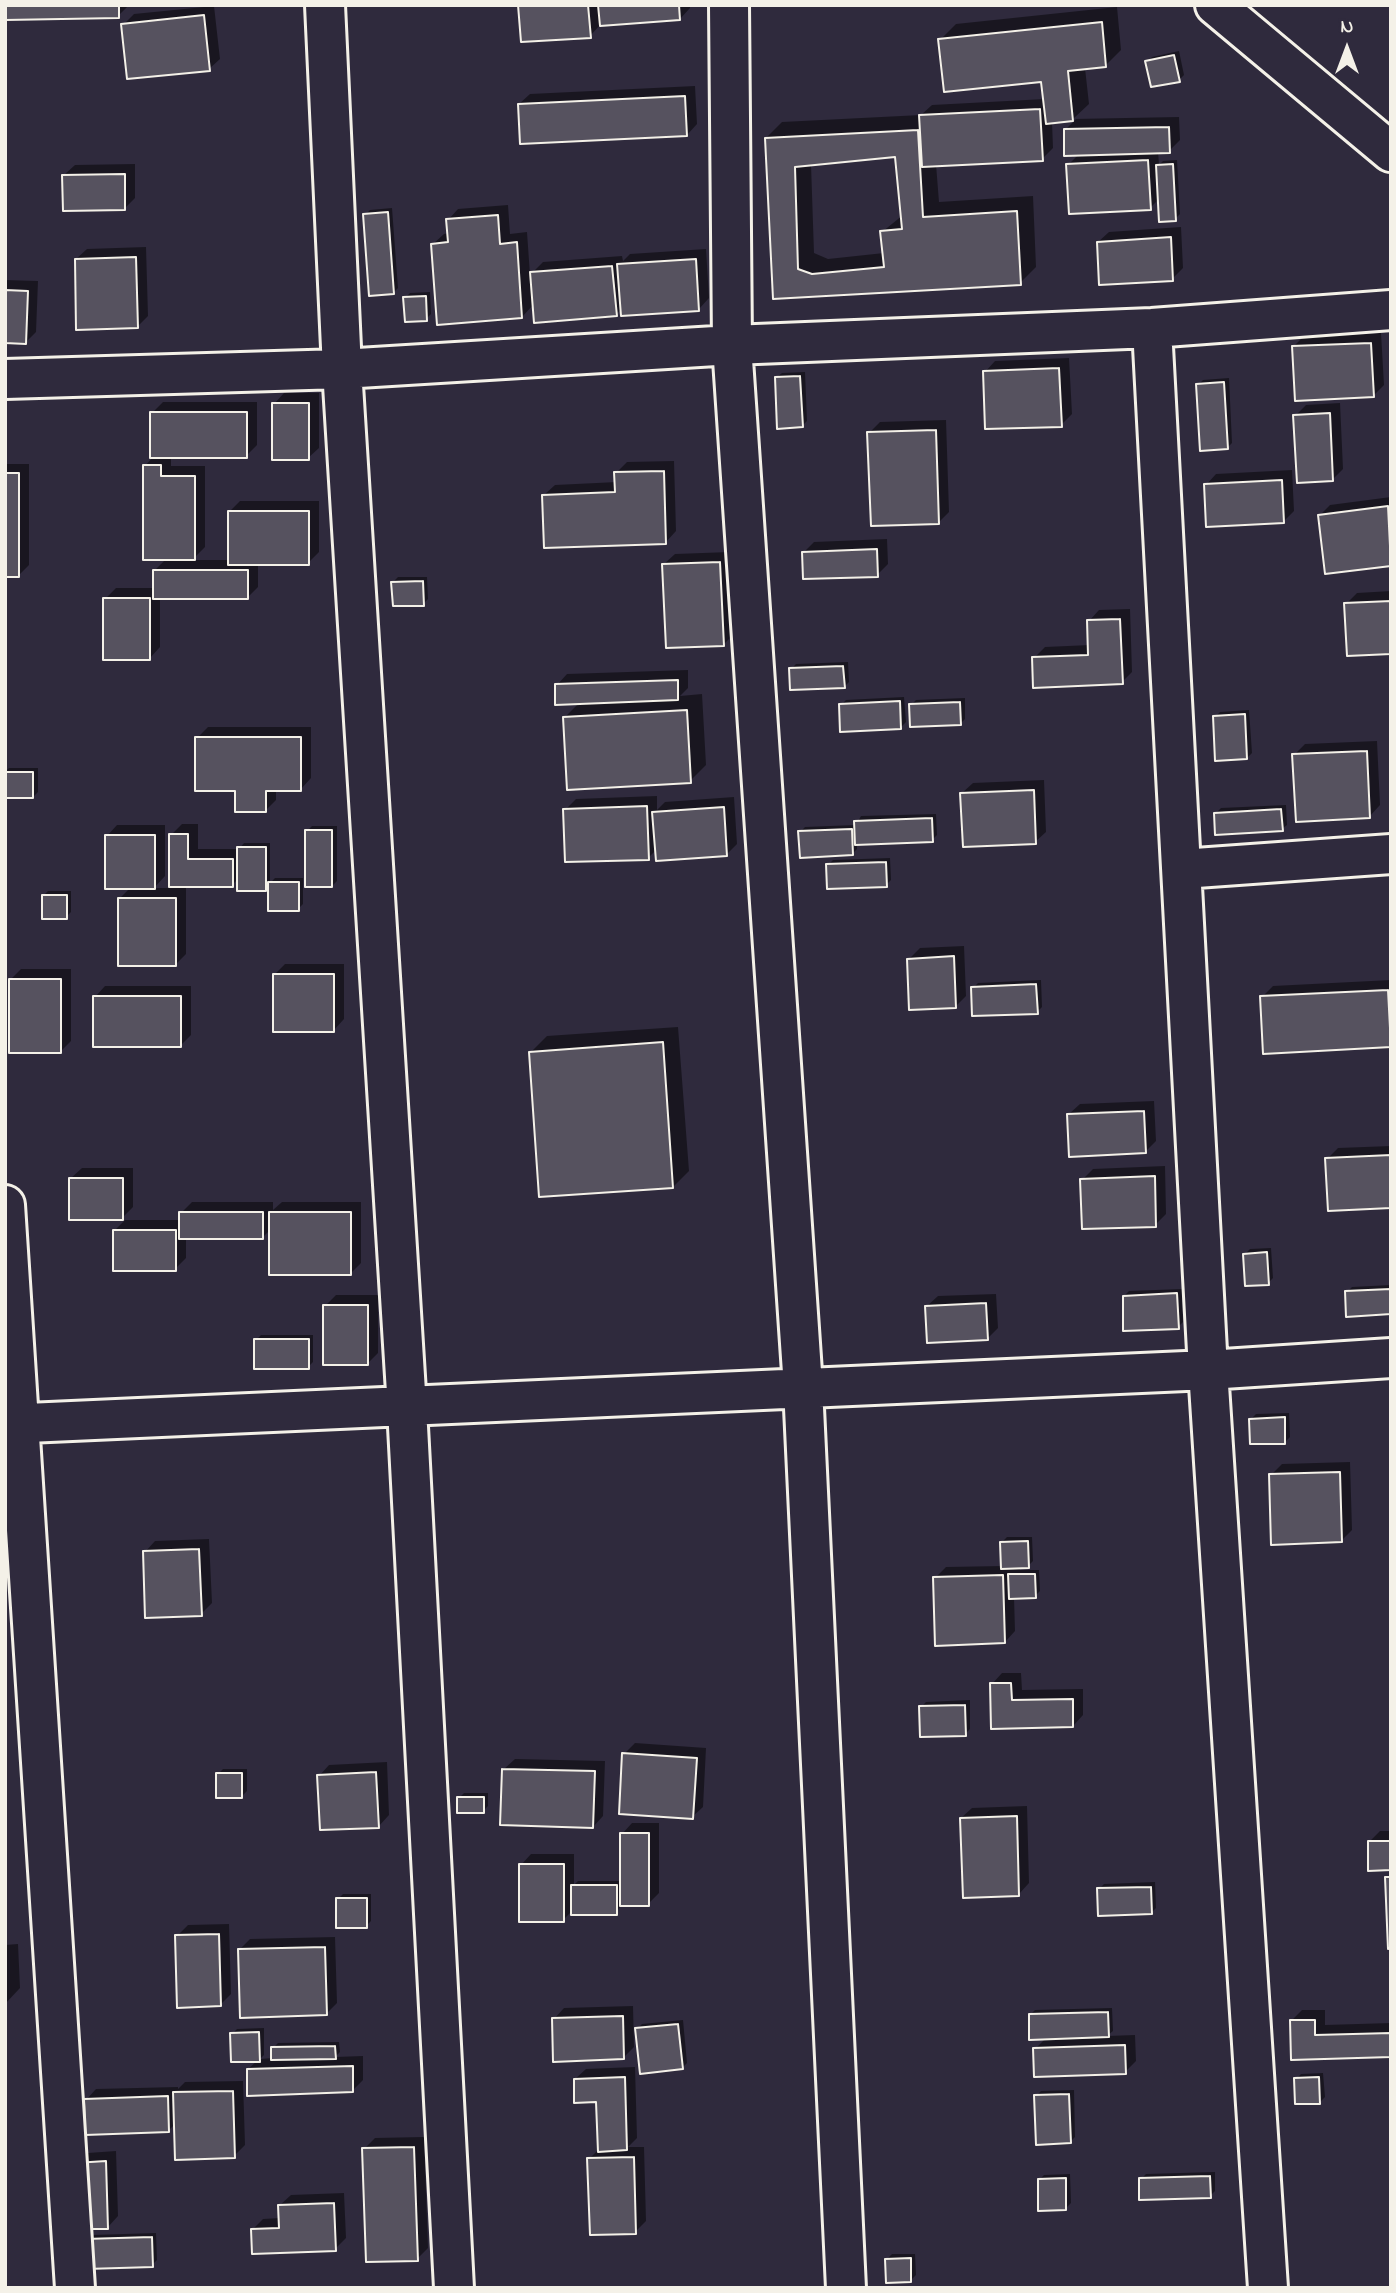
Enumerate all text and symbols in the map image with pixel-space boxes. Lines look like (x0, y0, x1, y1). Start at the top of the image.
north arrow (1312, 14, 1382, 84)
text: N (1341, 14, 1353, 41)

